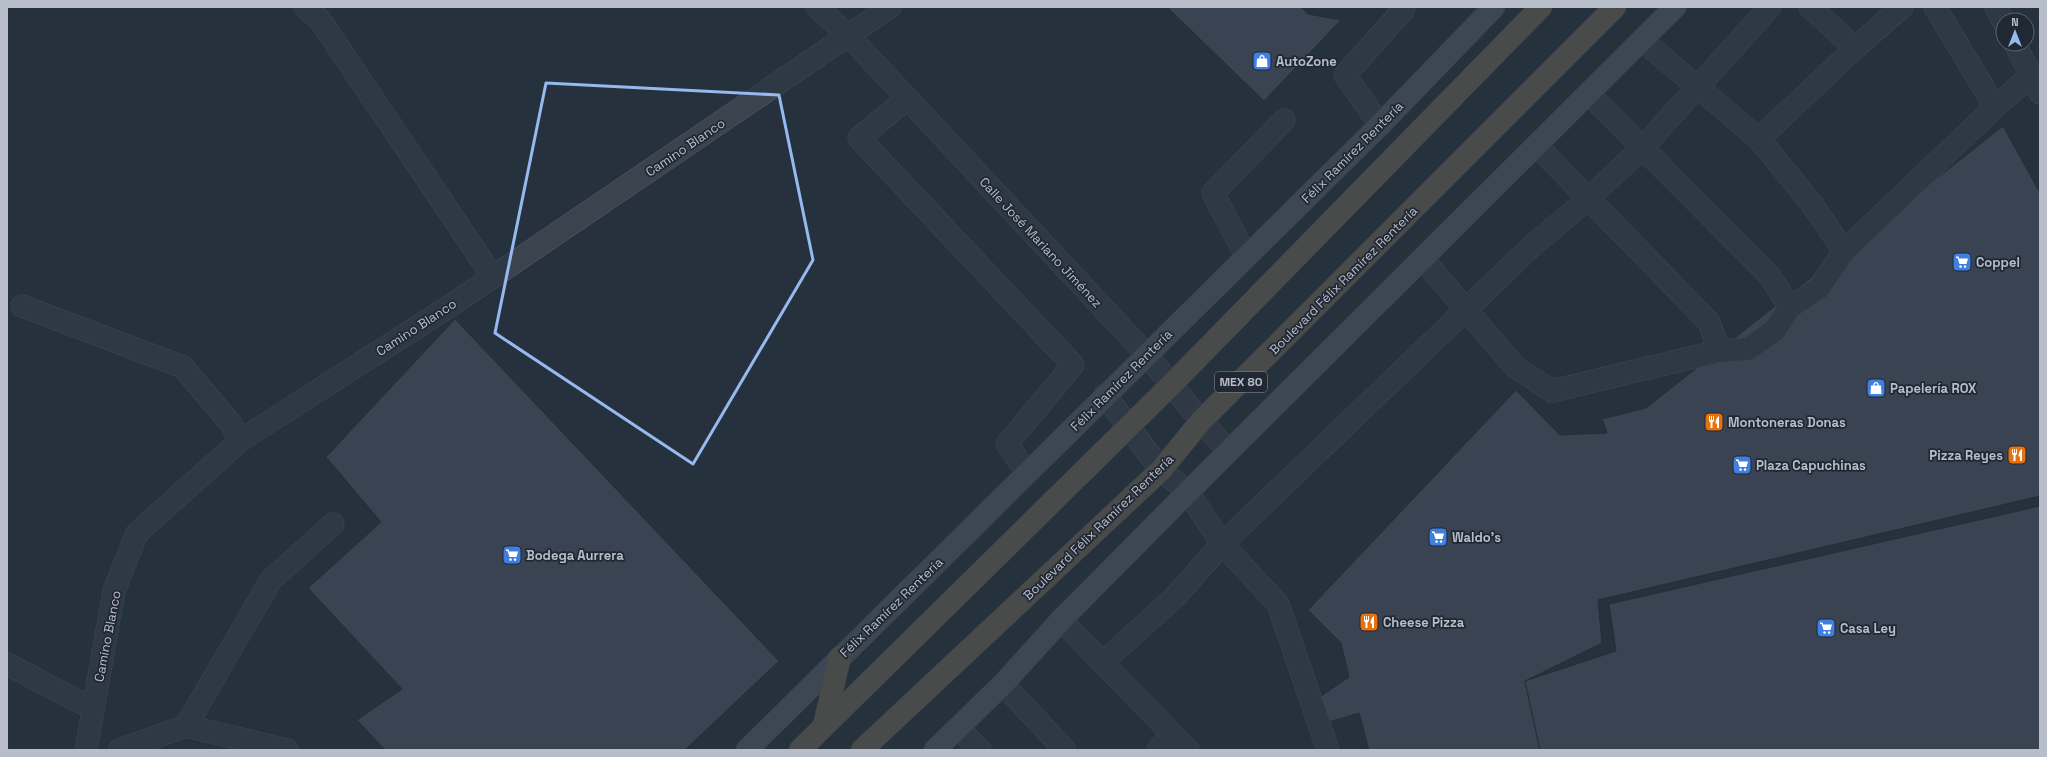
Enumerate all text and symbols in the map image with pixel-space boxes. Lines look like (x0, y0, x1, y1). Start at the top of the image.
north arrow (1995, 12, 2035, 52)
text: N (2011, 15, 2019, 29)
shop icon: AutoZone (1251, 50, 1273, 72)
place label: AutoZone (1276, 53, 1337, 70)
street label: Félix Ramírez Rentería (1298, 98, 1407, 207)
street label: Camino Blanco (642, 114, 728, 180)
street label: Calle José Mariano Jiménez (976, 174, 1106, 311)
street label: Boulevard Félix Ramírez Rentería (1266, 202, 1421, 358)
supermarket icon: Coppel (1951, 251, 1973, 273)
place label: Coppel (1976, 254, 2020, 271)
street label: Camino Blanco (373, 295, 460, 360)
street label: Félix Ramírez Rentería (1067, 326, 1176, 435)
road number: MEX 80 (1215, 372, 1267, 392)
shop icon: Papelería ROX (1865, 377, 1887, 399)
place label: Papelería ROX (1890, 380, 1977, 397)
restaurant icon: Montoneras Donas (1703, 411, 1725, 433)
place label: Montoneras Donas (1728, 414, 1846, 431)
restaurant icon: Pizza Reyes (2006, 444, 2028, 466)
place label: Pizza Reyes (1929, 447, 2003, 464)
street label: Boulevard Félix Ramírez Rentería (1019, 450, 1178, 604)
supermarket icon: Plaza Capuchinas (1731, 454, 1753, 476)
place label: Plaza Capuchinas (1756, 457, 1866, 474)
supermarket icon: Waldo's (1427, 526, 1449, 548)
place label: Waldo's (1452, 529, 1501, 546)
supermarket icon: Bodega Aurrera (501, 544, 523, 566)
place label: Bodega Aurrera (526, 547, 624, 564)
street label: Félix Ramírez Rentería (836, 553, 947, 661)
street label: Camino Blanco (90, 589, 125, 683)
restaurant icon: Cheese Pizza (1358, 611, 1380, 633)
place label: Cheese Pizza (1383, 614, 1465, 631)
supermarket icon: Casa Ley (1815, 617, 1837, 639)
place label: Casa Ley (1840, 620, 1896, 637)

